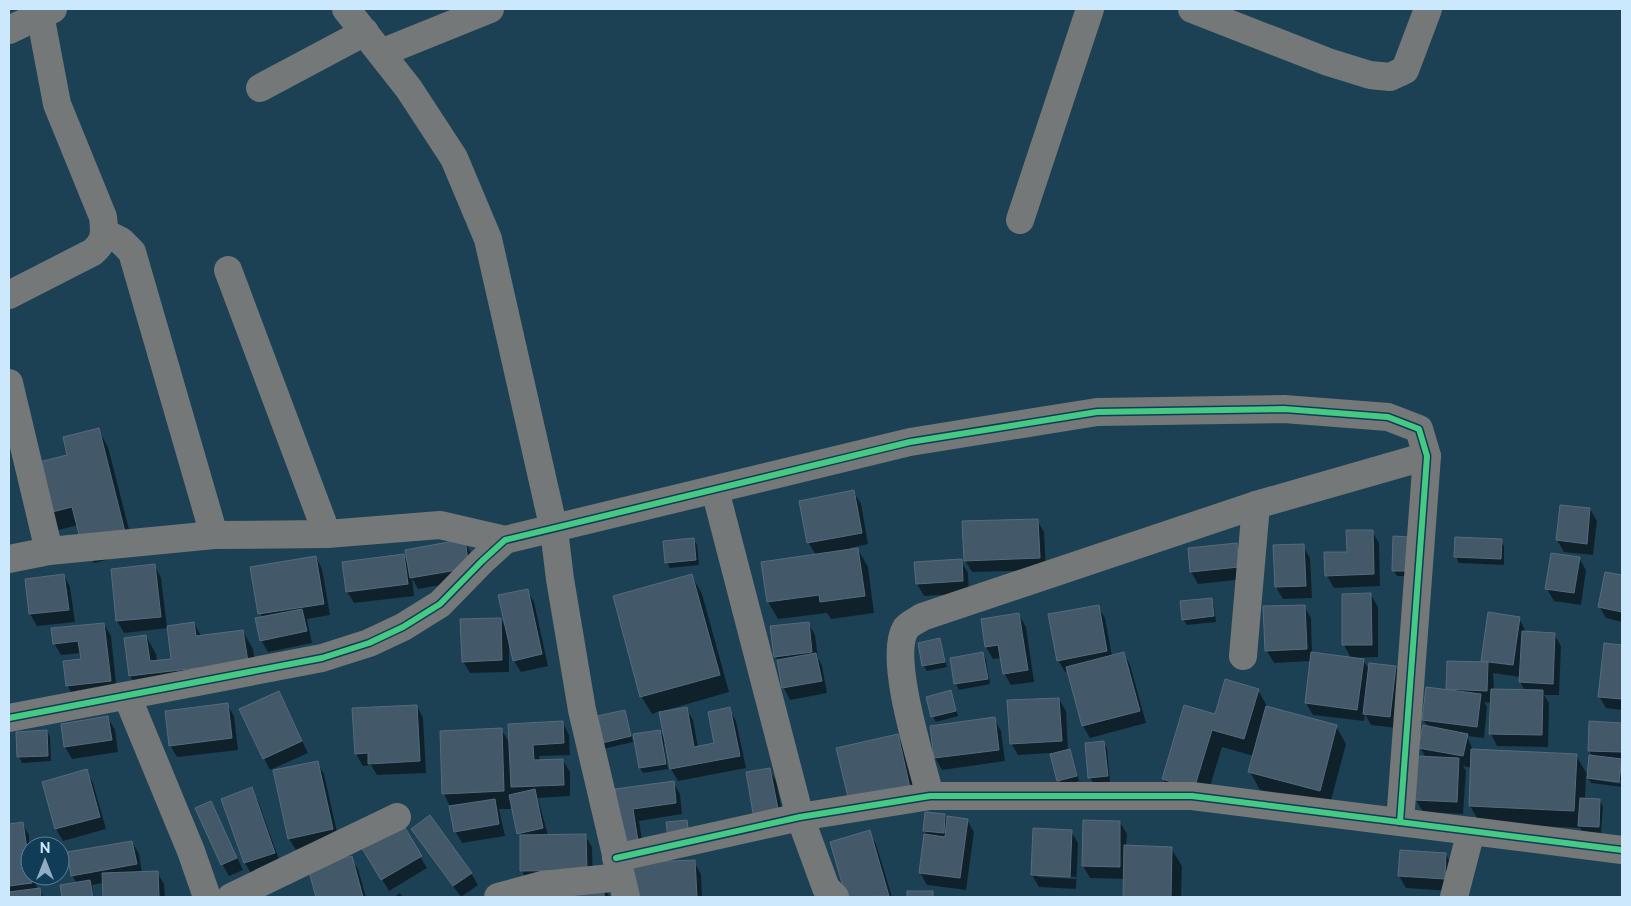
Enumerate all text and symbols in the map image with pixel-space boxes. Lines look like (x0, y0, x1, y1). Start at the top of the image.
north arrow (20, 836, 70, 886)
text: N (40, 840, 50, 856)

